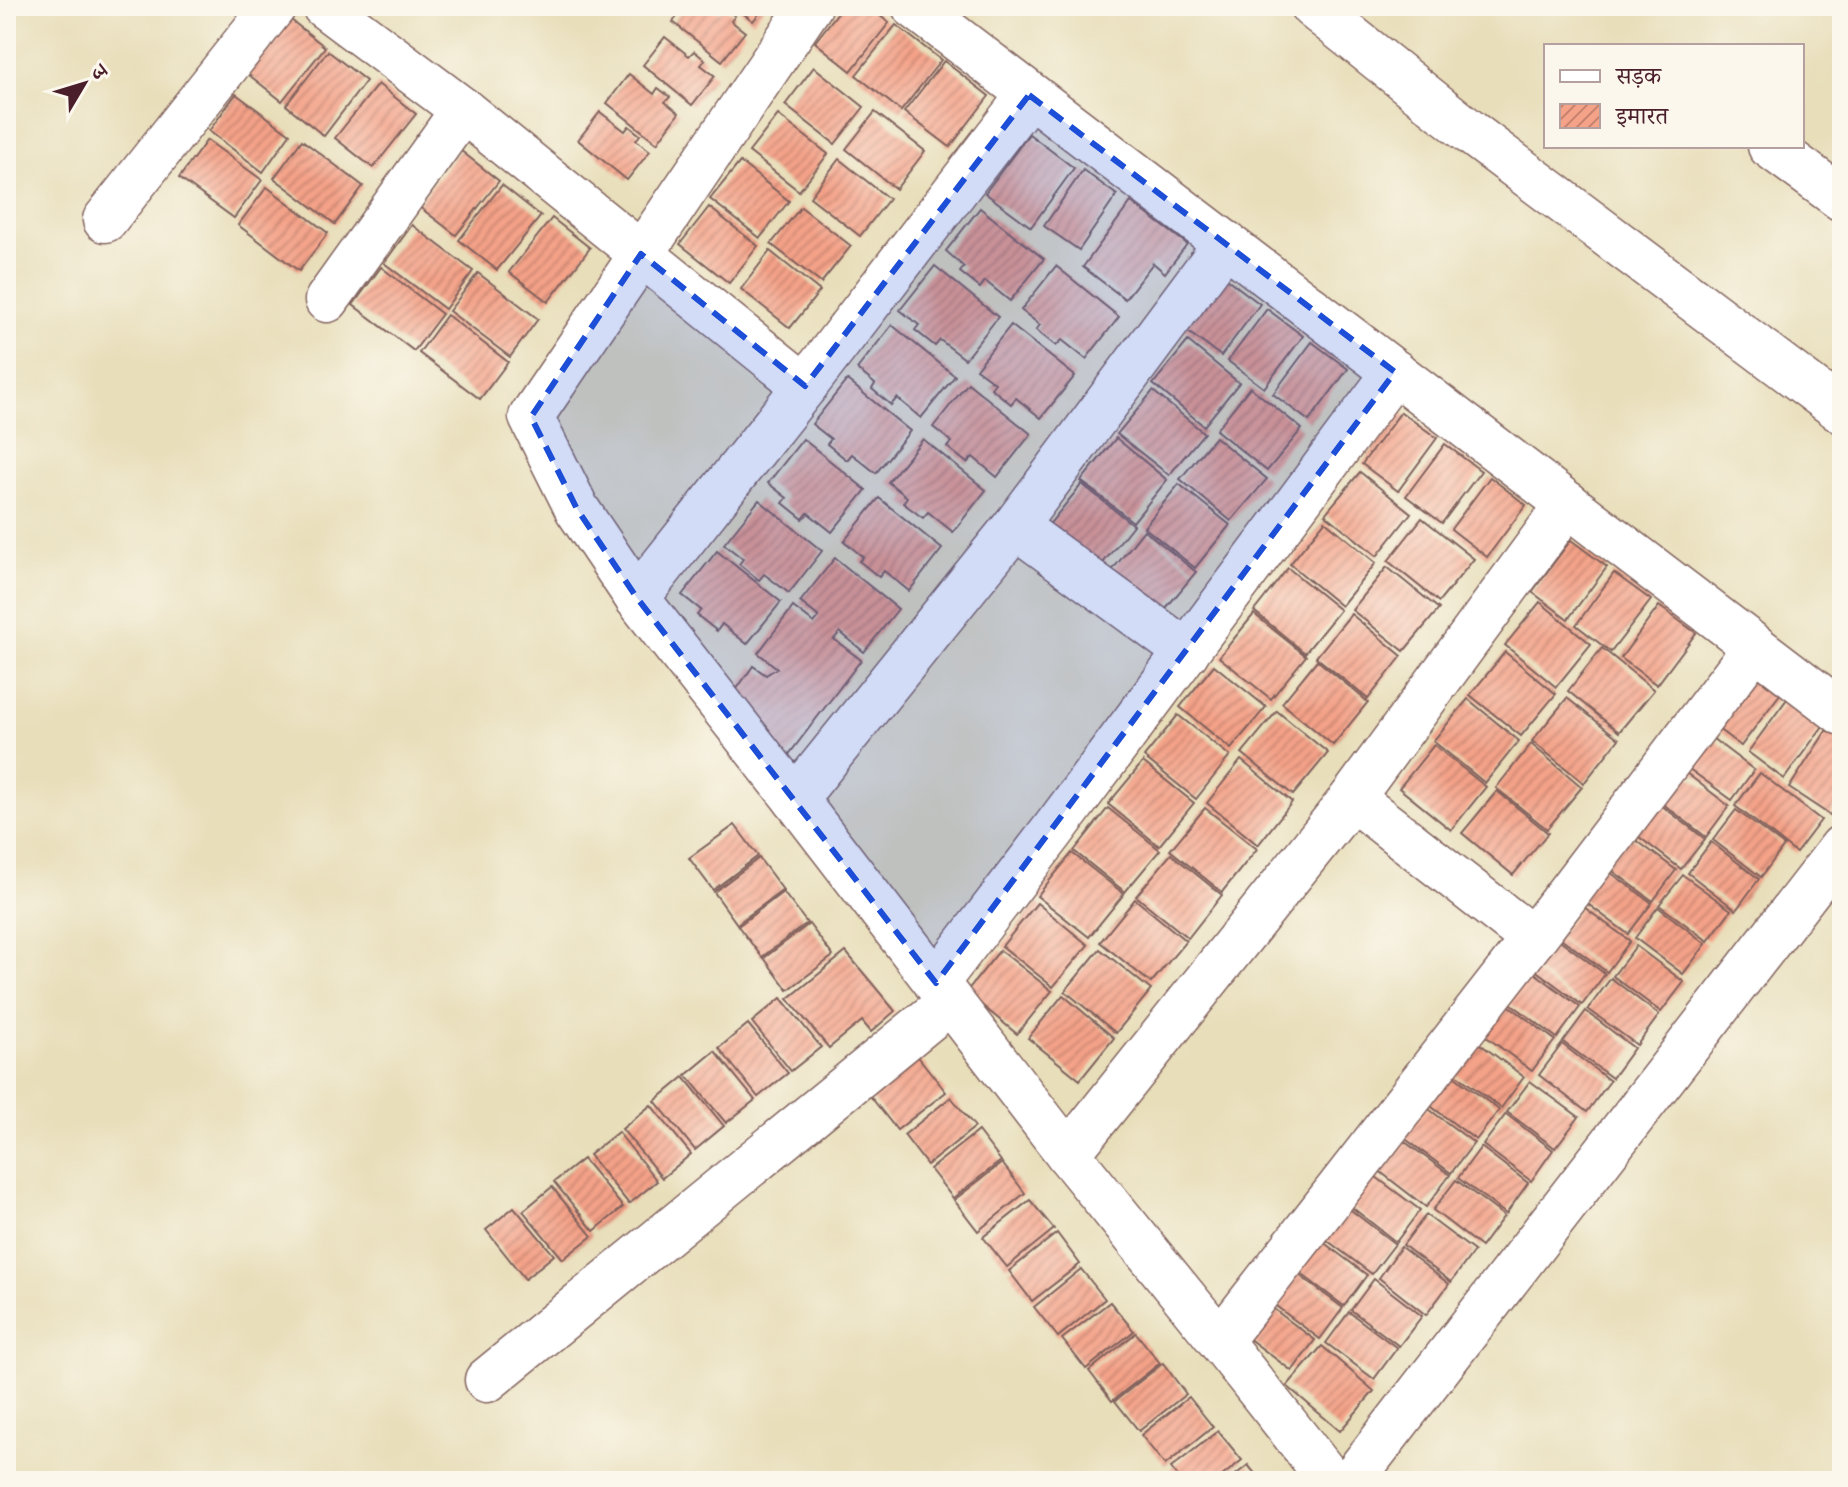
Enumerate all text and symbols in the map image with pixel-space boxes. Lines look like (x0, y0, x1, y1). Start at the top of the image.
north arrow (44, 44, 124, 124)
legend (1544, 44, 1804, 148)
text: उ (83, 58, 114, 87)
text: सड़क (1615, 62, 1663, 92)
text: इमारत (1615, 102, 1669, 132)

